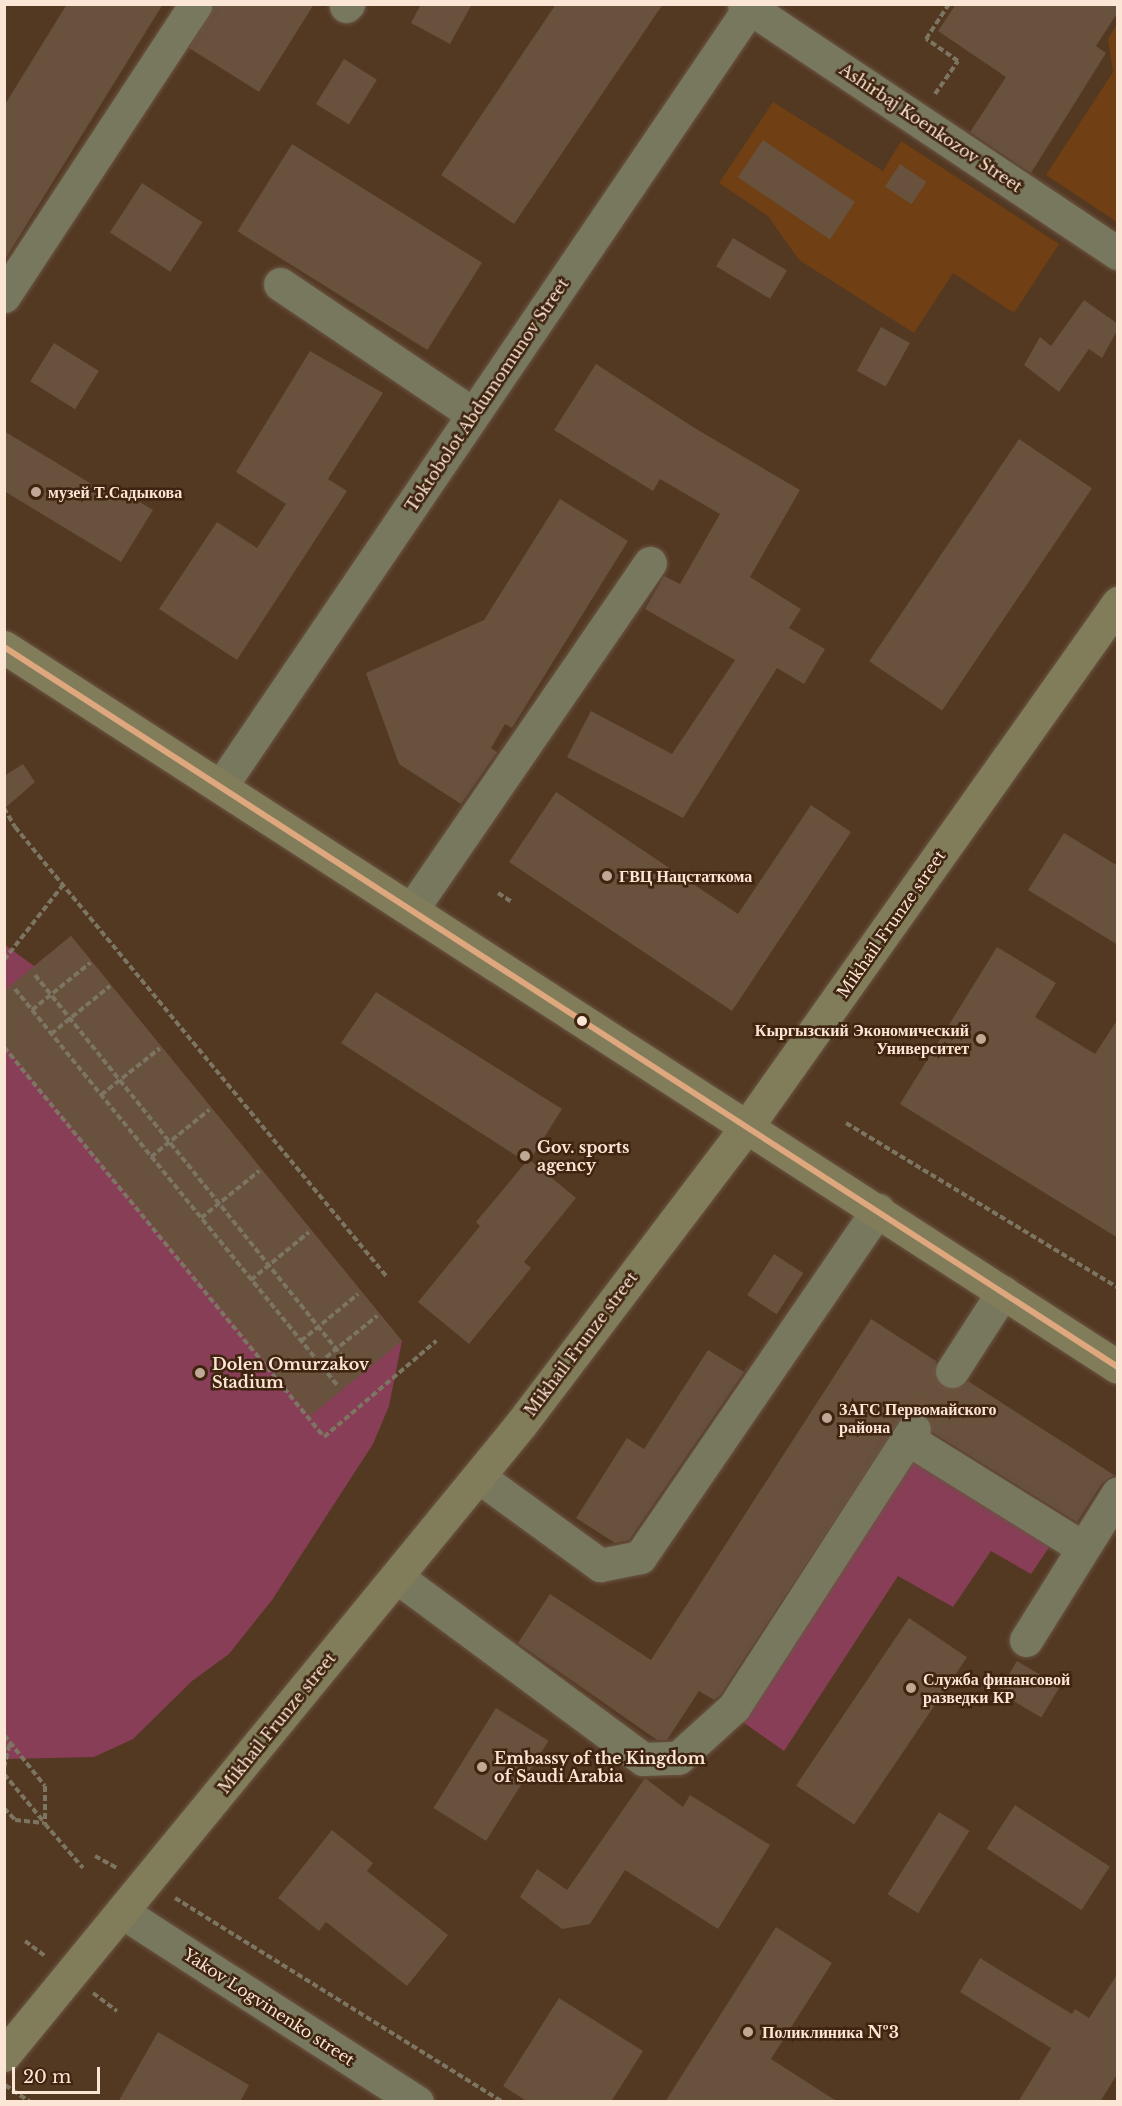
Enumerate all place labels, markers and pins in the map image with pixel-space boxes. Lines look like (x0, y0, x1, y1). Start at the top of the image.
place label: музей Т.Садыкова (48, 482, 182, 502)
marker: музей Т.Садыкова (29, 485, 43, 499)
place label: ГВЦ Нацстаткома (619, 866, 752, 886)
marker: ГВЦ Нацстаткома (600, 869, 614, 883)
unlabelled marker (576, 1015, 588, 1027)
place label: Кыргызский Экономический Университет (755, 1020, 969, 1058)
marker: Кыргызский Экономический Университет (974, 1032, 988, 1046)
place label: Gov. sports agency (537, 1137, 629, 1175)
marker: Gov. sports agency (518, 1149, 532, 1163)
place label: Dolen Omurzakov Stadium (212, 1354, 369, 1392)
marker: Dolen Omurzakov Stadium (193, 1366, 207, 1380)
place label: ЗАГС Первомайского района (839, 1399, 996, 1437)
marker: ЗАГС Первомайского района (820, 1411, 834, 1425)
place label: Служба финансовой разведки КР (923, 1669, 1070, 1707)
marker: Служба финансовой разведки КР (904, 1681, 918, 1695)
place label: Embassy of the Kingdom of Saudi Arabia (494, 1748, 706, 1786)
marker: Embassy of the Kingdom of Saudi Arabia (475, 1760, 489, 1774)
place label: Поликлиника №3 (762, 2022, 899, 2042)
marker: Поликлиника №3 (739, 2023, 757, 2041)

